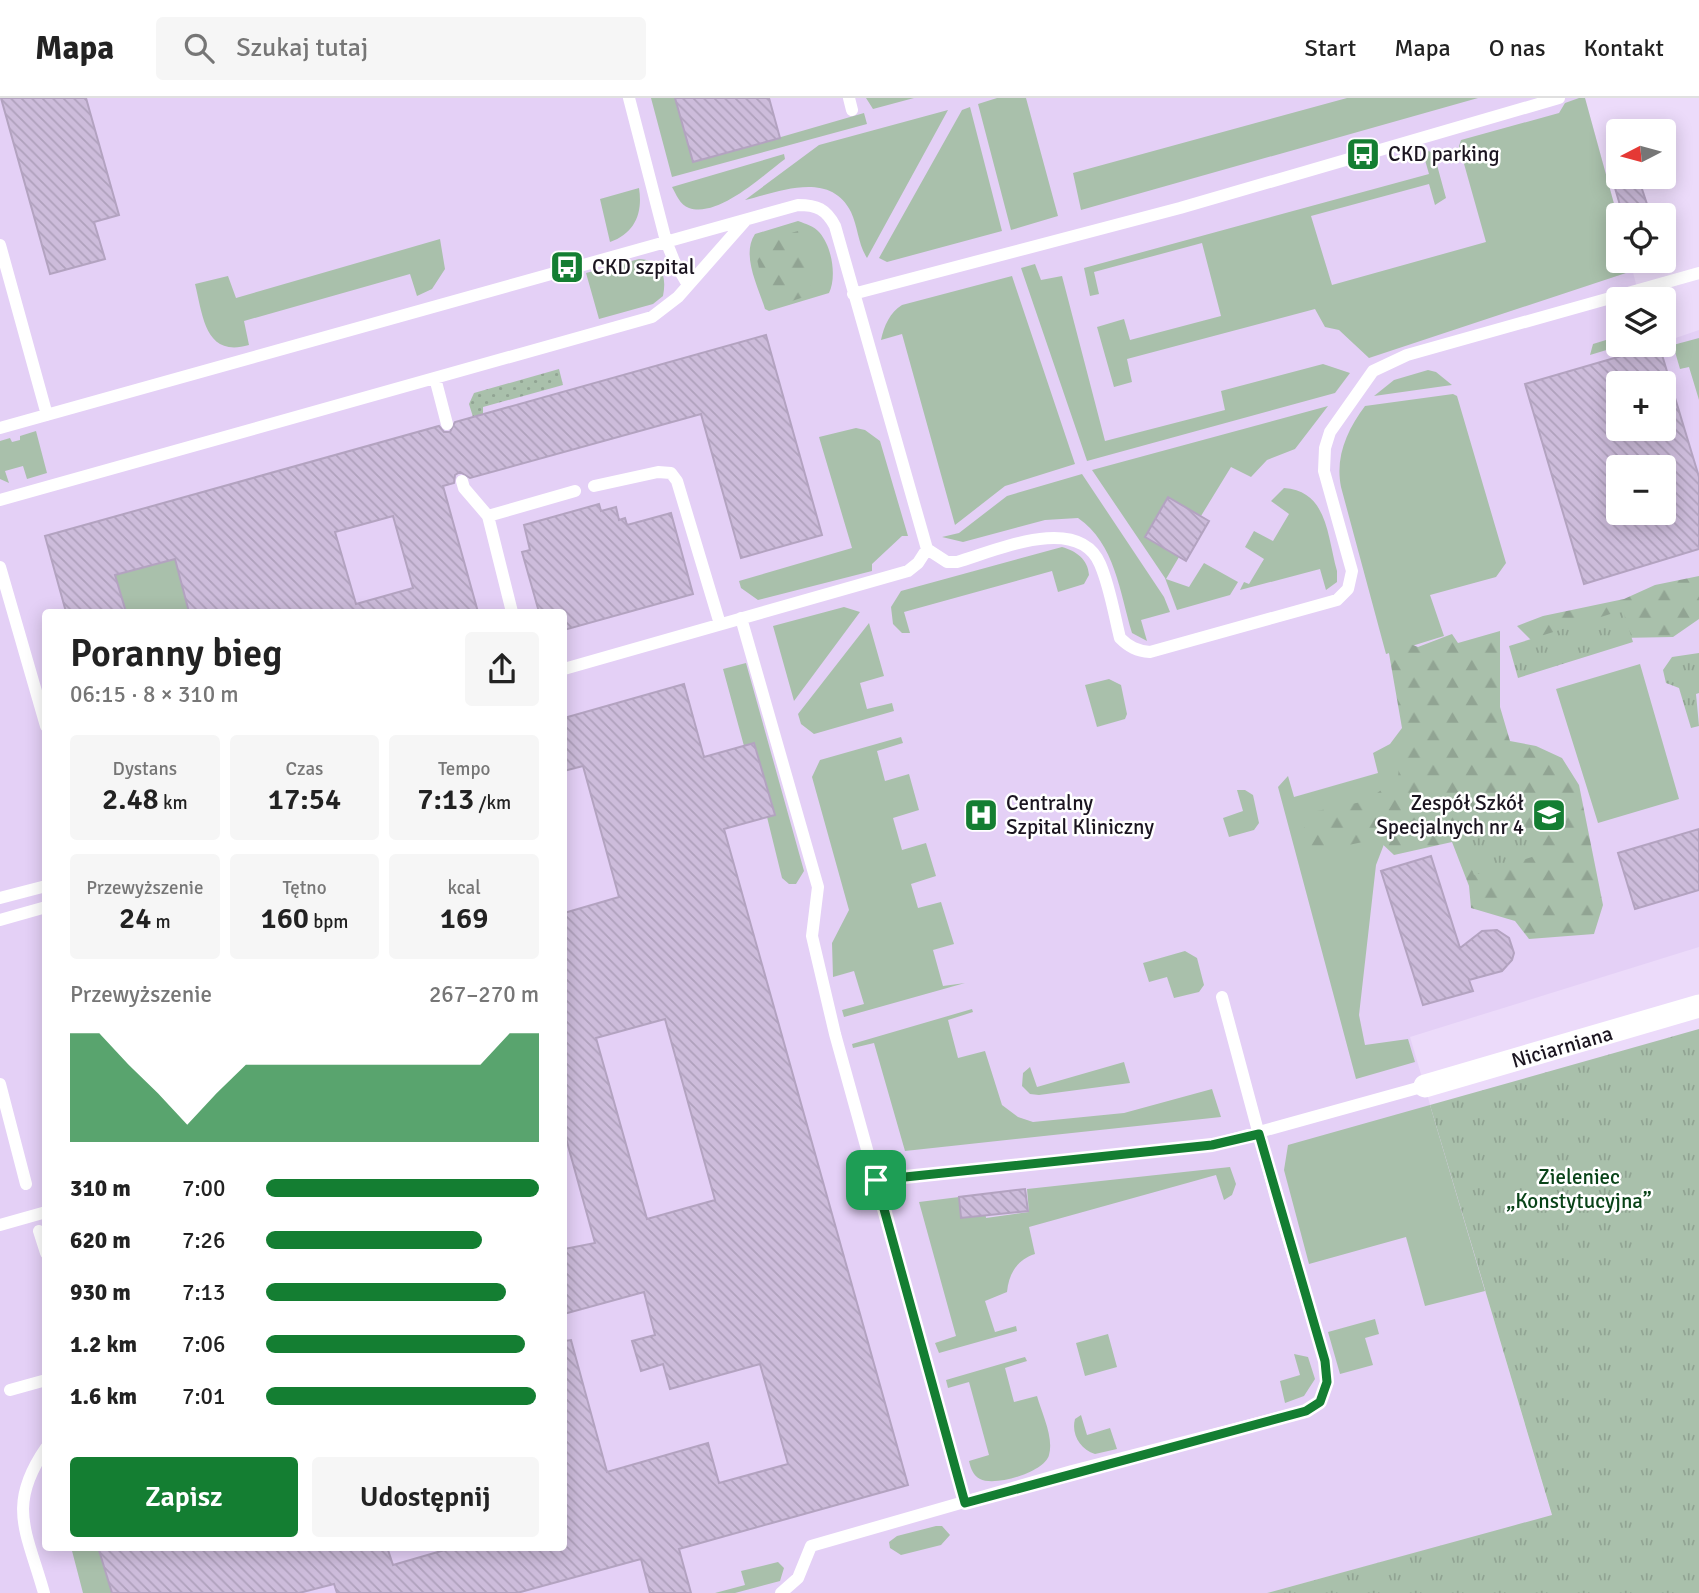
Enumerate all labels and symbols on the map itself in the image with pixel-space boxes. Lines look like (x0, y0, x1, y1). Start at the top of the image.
north arrow (1606, 119, 1676, 189)
bus stop icon: CKD parking (1344, 135, 1382, 173)
place label: CKD parking (1388, 141, 1500, 167)
bus stop icon: CKD szpital (548, 248, 586, 286)
place label: CKD szpital (592, 254, 695, 280)
place label: Centralny Szpital Kliniczny (1006, 790, 1154, 840)
place label: Zespół Szkół Specjalnych nr 4 (1376, 790, 1524, 840)
hospital icon: Centralny Szpital Kliniczny (962, 796, 1000, 834)
school or university icon: Zespół Szkół Specjalnych nr 4 (1530, 796, 1568, 834)
street label: Niciarniana (1508, 1020, 1616, 1074)
pin (846, 1150, 906, 1210)
park label: Zieleniec „Konstytucyjna” (1506, 1164, 1652, 1214)

